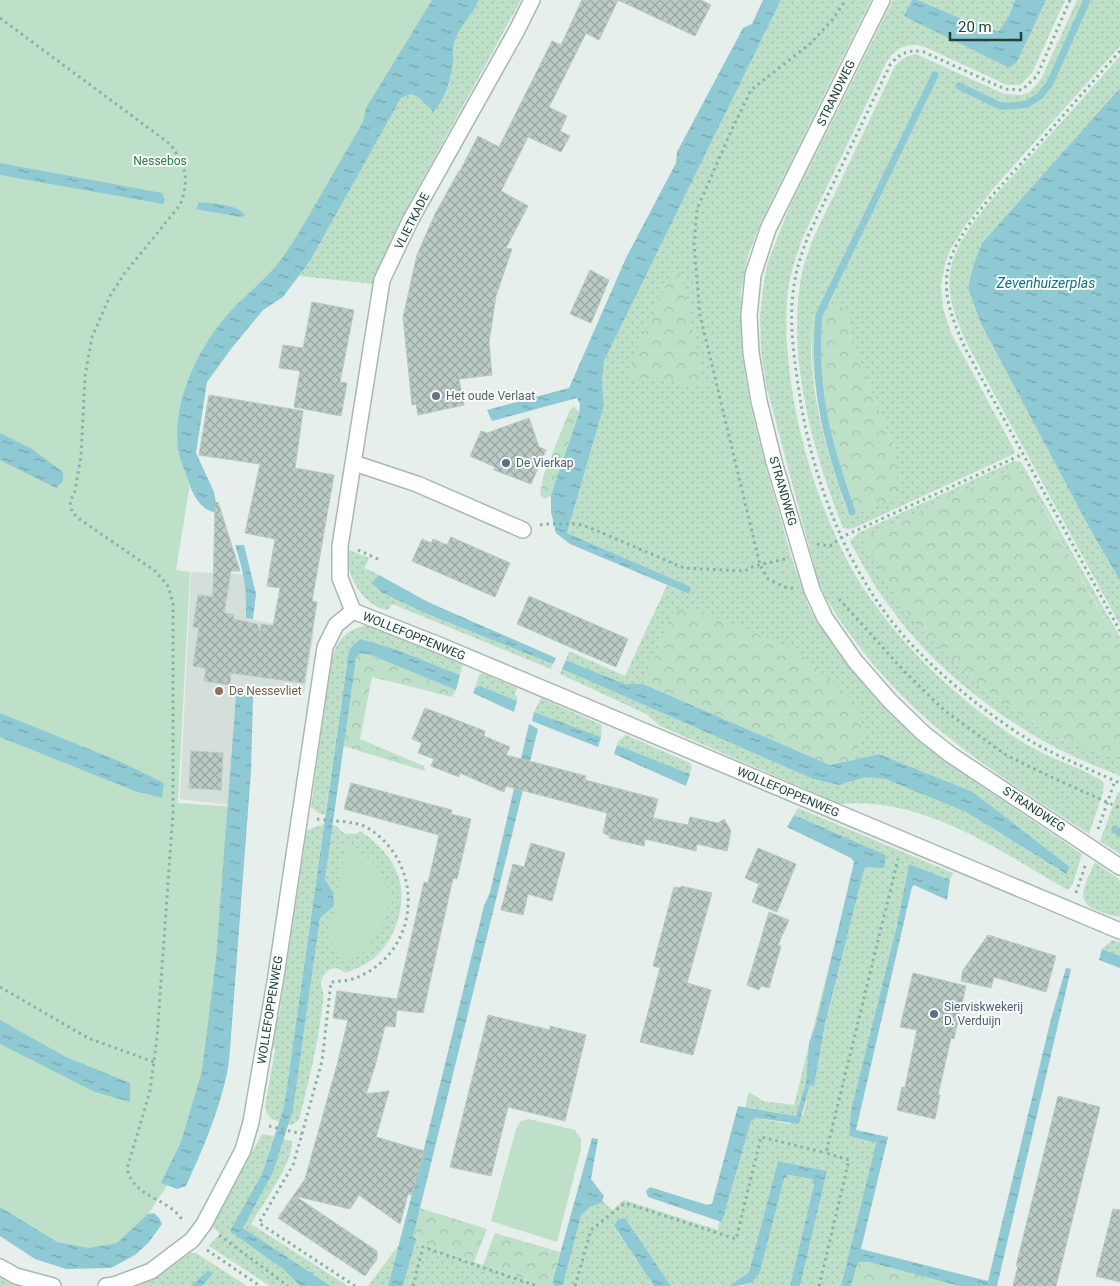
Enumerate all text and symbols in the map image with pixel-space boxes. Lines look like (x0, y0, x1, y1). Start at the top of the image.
scale bar (950, 10, 1021, 42)
text: 20 m (958, 18, 992, 36)
street label: STRANDWEG (814, 58, 858, 128)
park label: Nessebos (133, 154, 187, 168)
street label: VLIETKADE (392, 190, 432, 252)
water label: Zevenhuizerplas (996, 275, 1095, 291)
place label: Het oude Verlaat (446, 389, 535, 403)
marker: Het oude Verlaat (430, 390, 442, 402)
street label: STRANDWEG (766, 455, 800, 527)
place label: De Vierkap (516, 456, 574, 470)
marker: De Vierkap (500, 457, 512, 469)
street label: WOLLEFOPPENWEG (361, 609, 467, 663)
place label: De Nessevliet (229, 684, 302, 698)
marker: De Nessevliet (213, 685, 225, 697)
street label: WOLLEFOPPENWEG (735, 764, 841, 820)
street label: STRANDWEG (1000, 784, 1068, 834)
street label: WOLLEFOPPENWEG (255, 955, 285, 1065)
place label: Sierviskwekerij D. Verduijn (944, 1000, 1023, 1028)
marker: Sierviskwekerij D. Verduijn (928, 1008, 940, 1020)

